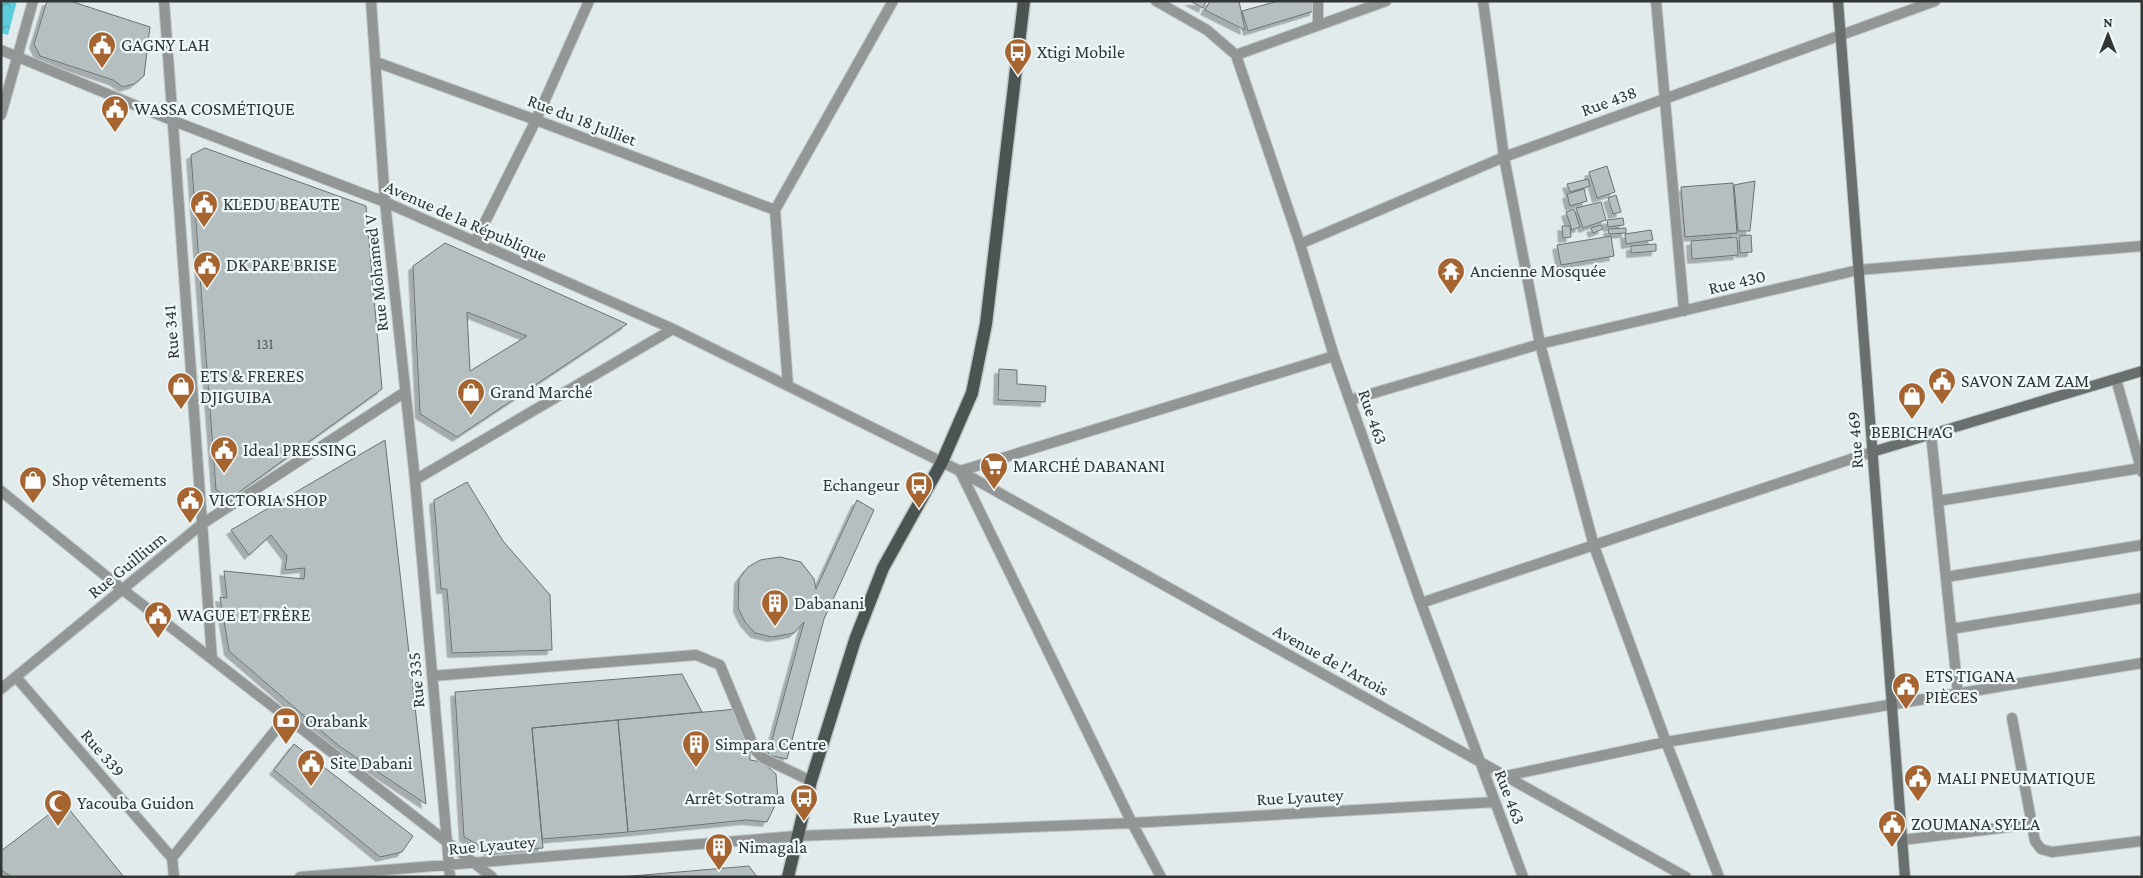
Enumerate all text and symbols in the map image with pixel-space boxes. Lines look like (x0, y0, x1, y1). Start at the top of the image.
north arrow (2083, 10, 2133, 60)
text: N (2103, 14, 2113, 30)
public building icon: GAGNY LAH (87, 30, 117, 69)
place label: GAGNY LAH (121, 35, 210, 55)
bus stop icon: Xtigi Mobile (1003, 37, 1033, 76)
place label: Xtigi Mobile (1037, 42, 1125, 62)
street label: Rue 438 (1578, 82, 1640, 120)
street label: Rue du 18 Julliet (525, 90, 640, 150)
public building icon: WASSA COSMÉTIQUE (100, 94, 130, 133)
place label: WASSA COSMÉTIQUE (134, 99, 295, 119)
street label: Avenue de la République (382, 176, 550, 266)
public building icon: KLEDU BEAUTE (189, 189, 219, 228)
place label: KLEDU BEAUTE (223, 194, 340, 214)
street label: Rue Mohamed V (360, 213, 392, 333)
public building icon: DK PARE BRISE (192, 250, 222, 289)
place label: DK PARE BRISE (226, 255, 337, 275)
temple icon: Ancienne Mosquée (1436, 256, 1466, 295)
place label: Ancienne Mosquée (1470, 261, 1606, 281)
street label: Rue 430 (1706, 266, 1768, 298)
street label: Rue 341 (159, 304, 183, 360)
house number: 131 (256, 336, 274, 352)
place label: ETS & FRERES DJIGUIBA (200, 366, 304, 407)
public building icon: SAVON ZAM ZAM (1927, 366, 1957, 405)
shop icon: ETS & FRERES DJIGUIBA (166, 371, 196, 410)
place label: SAVON ZAM ZAM (1961, 371, 2089, 391)
shop icon: Grand Marché (456, 377, 486, 416)
shop icon: BEBICH AG (1897, 381, 1927, 420)
place label: Grand Marché (490, 382, 593, 402)
street label: Rue 463 (1354, 387, 1392, 447)
street label: Rue 469 (1843, 411, 1867, 469)
place label: BEBICH AG (1871, 422, 1953, 442)
public building icon: Ideal PRESSING (209, 435, 239, 474)
place label: Ideal PRESSING (243, 440, 357, 460)
supermarket icon: MARCHÉ DABANANI (979, 451, 1009, 490)
place label: MARCHÉ DABANANI (1013, 456, 1165, 476)
shop icon: Shop vêtements (18, 465, 48, 504)
place label: Shop vêtements (52, 470, 167, 490)
bus stop icon: Echangeur (904, 470, 934, 509)
place label: Echangeur (823, 475, 901, 495)
public building icon: VICTORIA SHOP (175, 485, 205, 524)
place label: VICTORIA SHOP (209, 490, 327, 510)
street label: Rue Guillium (84, 527, 170, 602)
building icon: Dabanani (760, 588, 790, 627)
place label: Dabanani (794, 593, 865, 613)
public building icon: WAGUE ET FRÈRE (143, 600, 173, 639)
place label: WAGUE ET FRÈRE (177, 605, 311, 625)
street label: Avenue de l'Artois (1270, 620, 1392, 700)
street label: Rue 335 (404, 651, 428, 709)
place label: ETS TIGANA PIÈCES (1925, 666, 2016, 707)
public building icon: ETS TIGANA PIÈCES (1891, 671, 1921, 710)
bank icon: Orabank (271, 706, 301, 745)
place label: Orabank (305, 711, 368, 731)
street label: Rue 339 (77, 725, 129, 781)
building icon: Simpara Centre (681, 729, 711, 768)
place label: Simpara Centre (715, 734, 826, 754)
public building icon: Site Dabani (296, 748, 326, 787)
place label: Site Dabani (330, 753, 413, 773)
public building icon: MALI PNEUMATIQUE (1903, 763, 1933, 802)
street label: Rue 463 (1490, 767, 1530, 827)
place label: MALI PNEUMATIQUE (1937, 768, 2096, 788)
bus stop icon: Arrêt Sotrama (789, 783, 819, 822)
street label: Rue Lyautey (1256, 785, 1345, 809)
mosque icon: Yacouba Guidon (43, 788, 73, 827)
place label: Arrêt Sotrama (685, 788, 785, 808)
place label: Yacouba Guidon (77, 793, 195, 813)
street label: Rue Lyautey (852, 804, 941, 828)
public building icon: ZOUMANA SYLLA (1877, 809, 1907, 848)
place label: ZOUMANA SYLLA (1911, 814, 2041, 834)
street label: Rue Lyautey (448, 831, 537, 859)
building icon: Nimagala (704, 832, 734, 871)
place label: Nimagala (738, 837, 807, 857)

